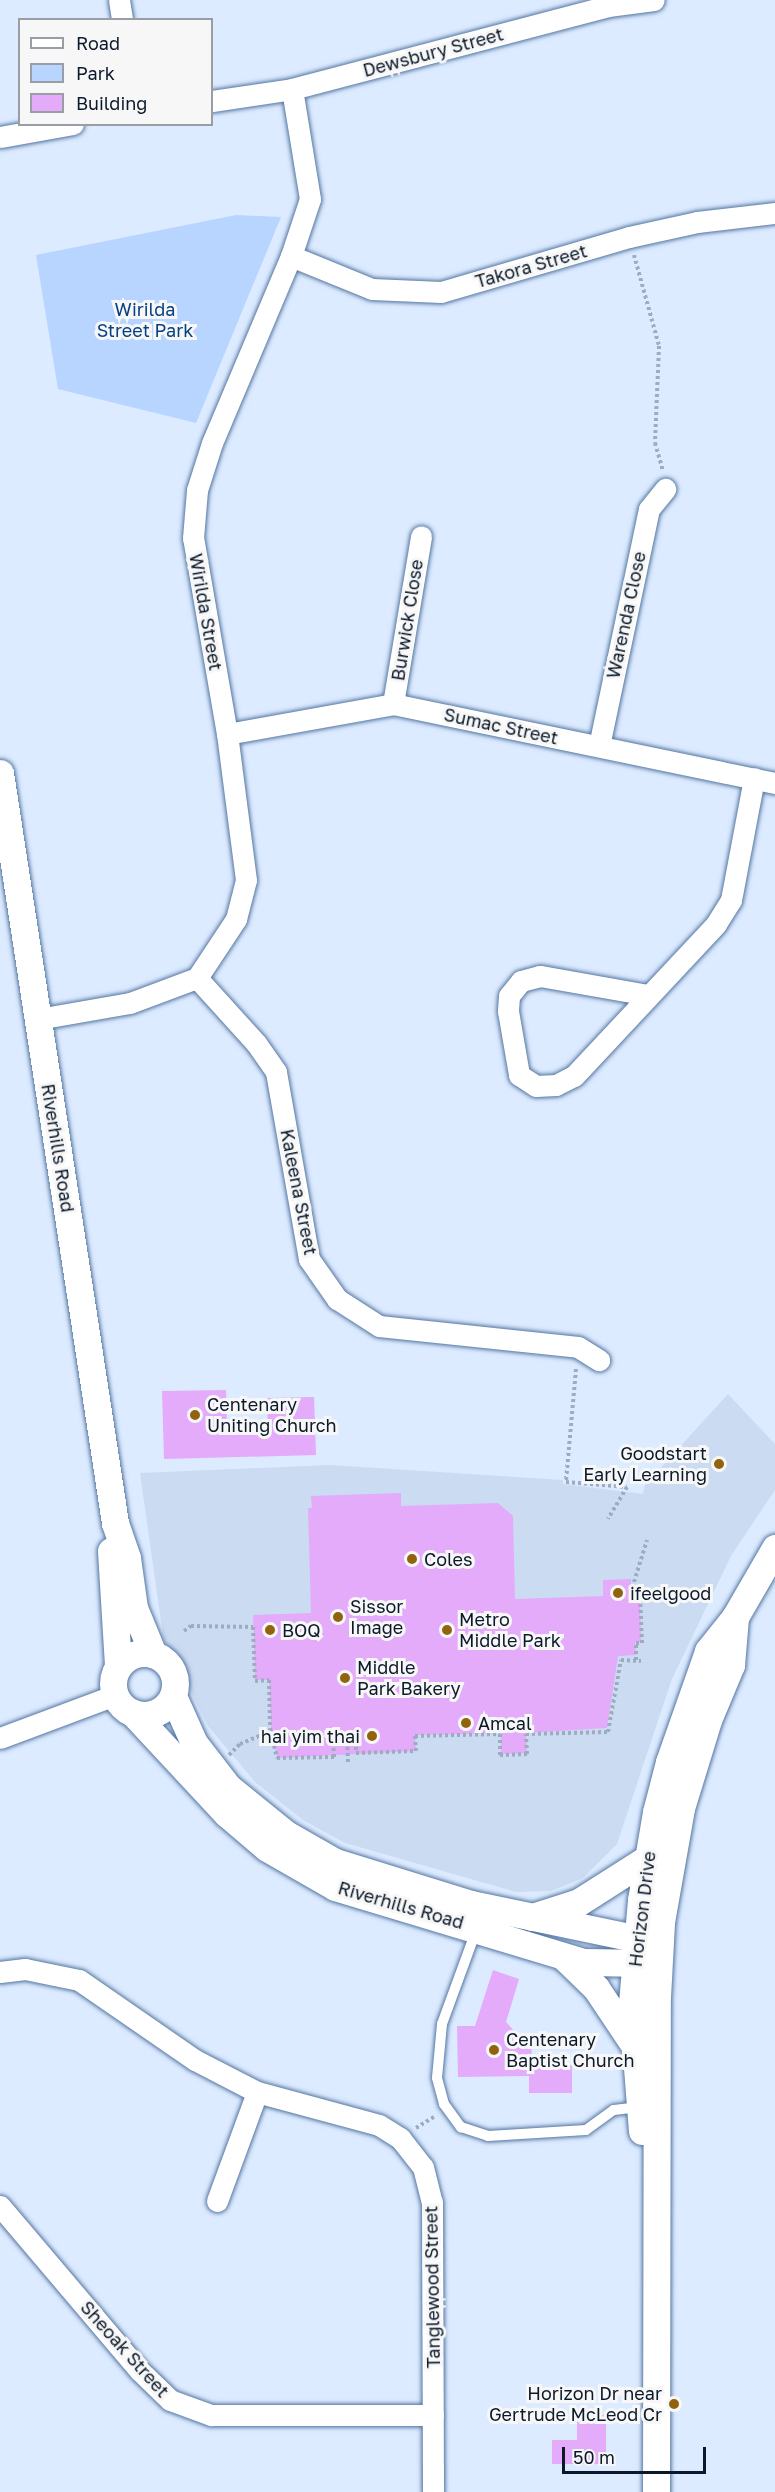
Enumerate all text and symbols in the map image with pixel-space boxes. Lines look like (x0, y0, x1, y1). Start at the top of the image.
legend (18, 18, 213, 126)
street label: Dewsbury Street (360, 23, 506, 81)
text: Road (76, 32, 120, 54)
text: Park (76, 62, 115, 84)
text: Building (76, 92, 147, 114)
street label: Takora Street (473, 240, 589, 292)
park label: Wirilda Street Park (97, 299, 193, 342)
street label: Warenda Close (602, 549, 650, 681)
street label: Wirilda Street (185, 552, 227, 672)
street label: Burwick Close (387, 558, 427, 682)
street label: Sumac Street (442, 703, 560, 749)
street label: Riverhills Road (37, 1082, 79, 1214)
street label: Kaleena Street (276, 1127, 322, 1257)
place label: Centenary Uniting Church (207, 1394, 337, 1436)
marker: Centenary Uniting Church (188, 1408, 202, 1422)
place label: Goodstart Early Learning (583, 1443, 707, 1486)
marker: Goodstart Early Learning (712, 1457, 726, 1471)
place label: Coles (424, 1548, 473, 1570)
marker: Coles (405, 1552, 419, 1566)
place label: ifeelgood (630, 1582, 711, 1604)
marker: ifeelgood (611, 1586, 625, 1600)
place label: Sissor Image (350, 1596, 403, 1638)
place label: Metro Middle Park (459, 1609, 561, 1652)
marker: Sissor Image (331, 1610, 345, 1624)
place label: BOQ (282, 1619, 321, 1641)
marker: BOQ (263, 1623, 277, 1637)
marker: Metro Middle Park (440, 1623, 454, 1637)
place label: Middle Park Bakery (357, 1657, 461, 1700)
marker: Middle Park Bakery (338, 1671, 352, 1685)
place label: Amcal (478, 1712, 532, 1734)
marker: Amcal (459, 1716, 473, 1730)
place label: hai yim thai (261, 1725, 360, 1747)
marker: hai yim thai (365, 1729, 379, 1743)
street label: Horizon Drive (624, 1850, 660, 1968)
street label: Riverhills Road (336, 1877, 466, 1933)
place label: Centenary Baptist Church (506, 2029, 634, 2072)
marker: Centenary Baptist Church (487, 2043, 501, 2057)
street label: Tanglewood Street (420, 2206, 444, 2368)
street label: Sheoak Street (76, 2296, 174, 2402)
place label: Horizon Dr near Gertrude McLeod Cr (489, 2383, 662, 2426)
marker: Horizon Dr near Gertrude McLeod Cr (667, 2397, 681, 2411)
scale bar (565, 2435, 709, 2473)
text: 50 m (573, 2446, 615, 2468)

